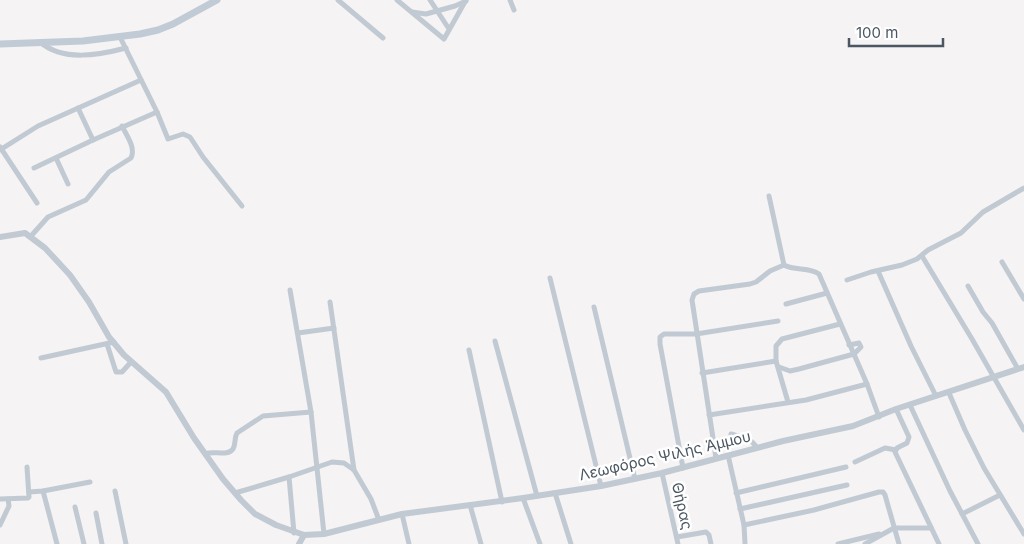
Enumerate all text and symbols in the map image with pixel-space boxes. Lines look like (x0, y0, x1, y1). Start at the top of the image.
scale bar (849, 15, 943, 47)
text: 100 m (856, 23, 898, 42)
street label: Λεωφόρος Ψιλής Άμμου (577, 427, 753, 485)
street label: Θήρας (668, 480, 697, 531)

